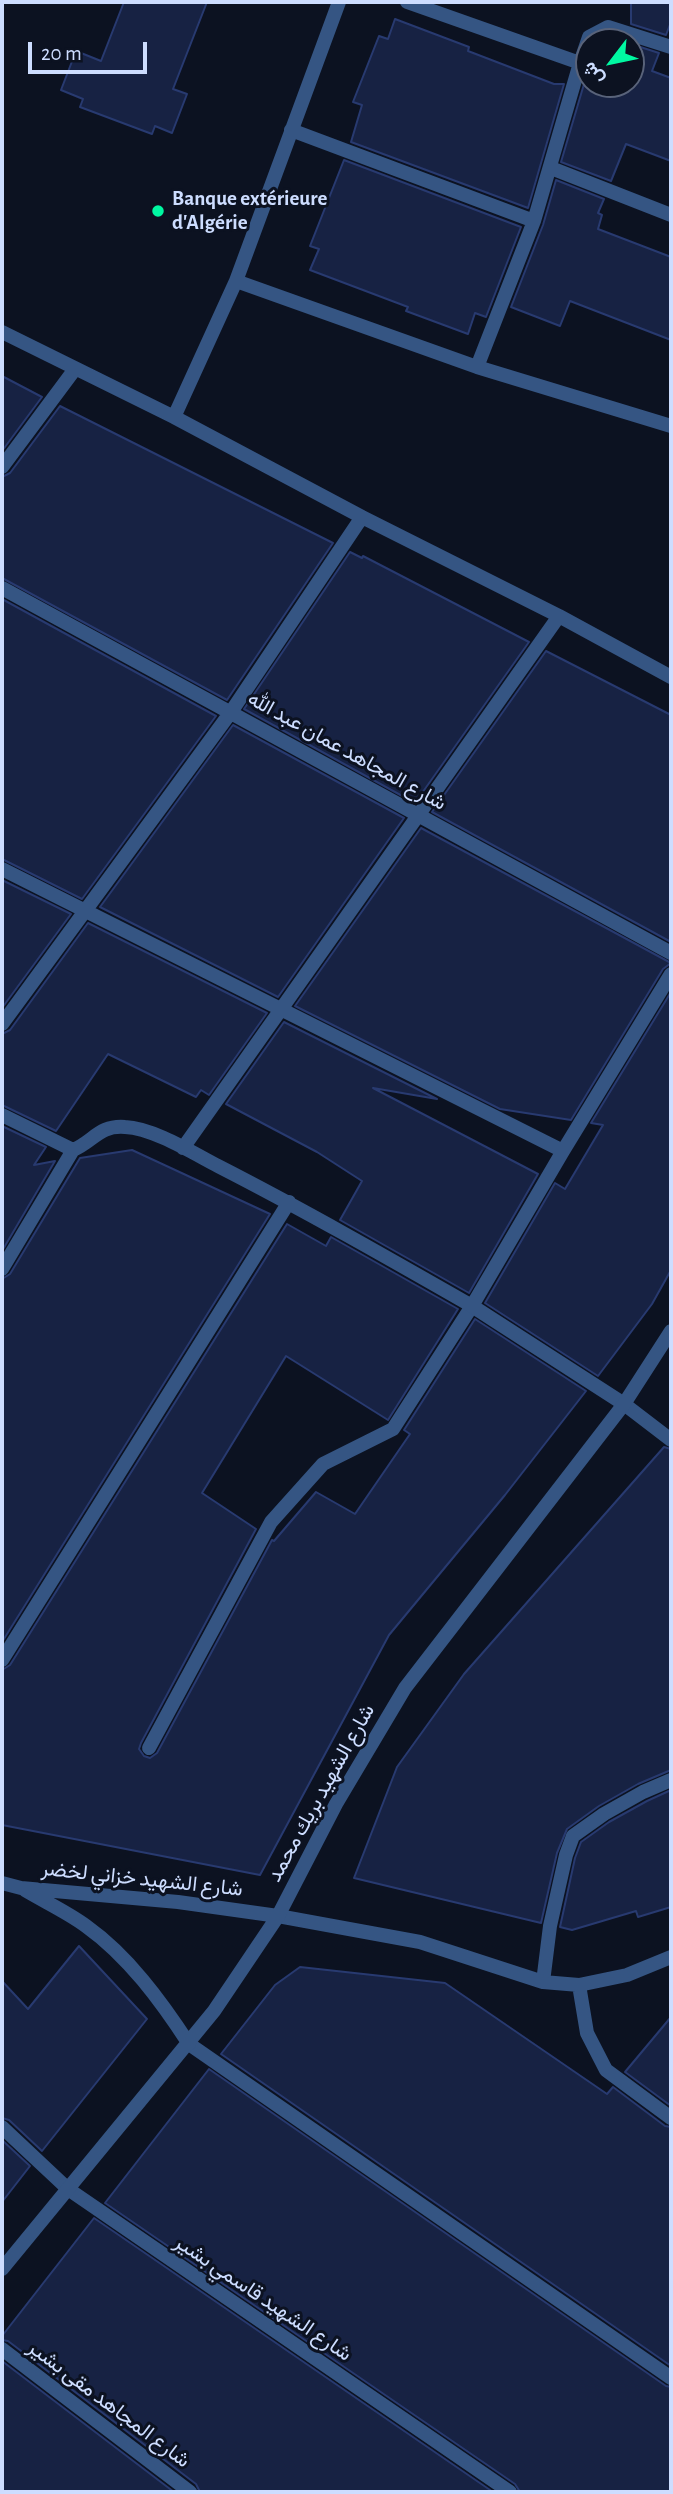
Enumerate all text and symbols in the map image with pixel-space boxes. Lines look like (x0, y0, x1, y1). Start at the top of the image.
scale bar (32, 28, 150, 72)
north arrow (575, 28, 645, 98)
text: 20 m (41, 43, 82, 64)
text: ش (579, 59, 608, 88)
place label: Banque extérieure d'Algérie (172, 186, 327, 236)
marker: Banque extérieure d'Algérie (150, 203, 166, 219)
street label: شارع المجاهد عمان عبد الله (243, 686, 451, 816)
street label: شارع الشهيد بريك محمد (262, 1700, 380, 1886)
street label: شارع الشهيد خزاني لخضر (40, 1856, 244, 1902)
street label: شارع الشهيد قاسمي بشير (170, 2229, 356, 2367)
street label: شارع المجاهد مقى بشير (23, 2335, 195, 2473)

